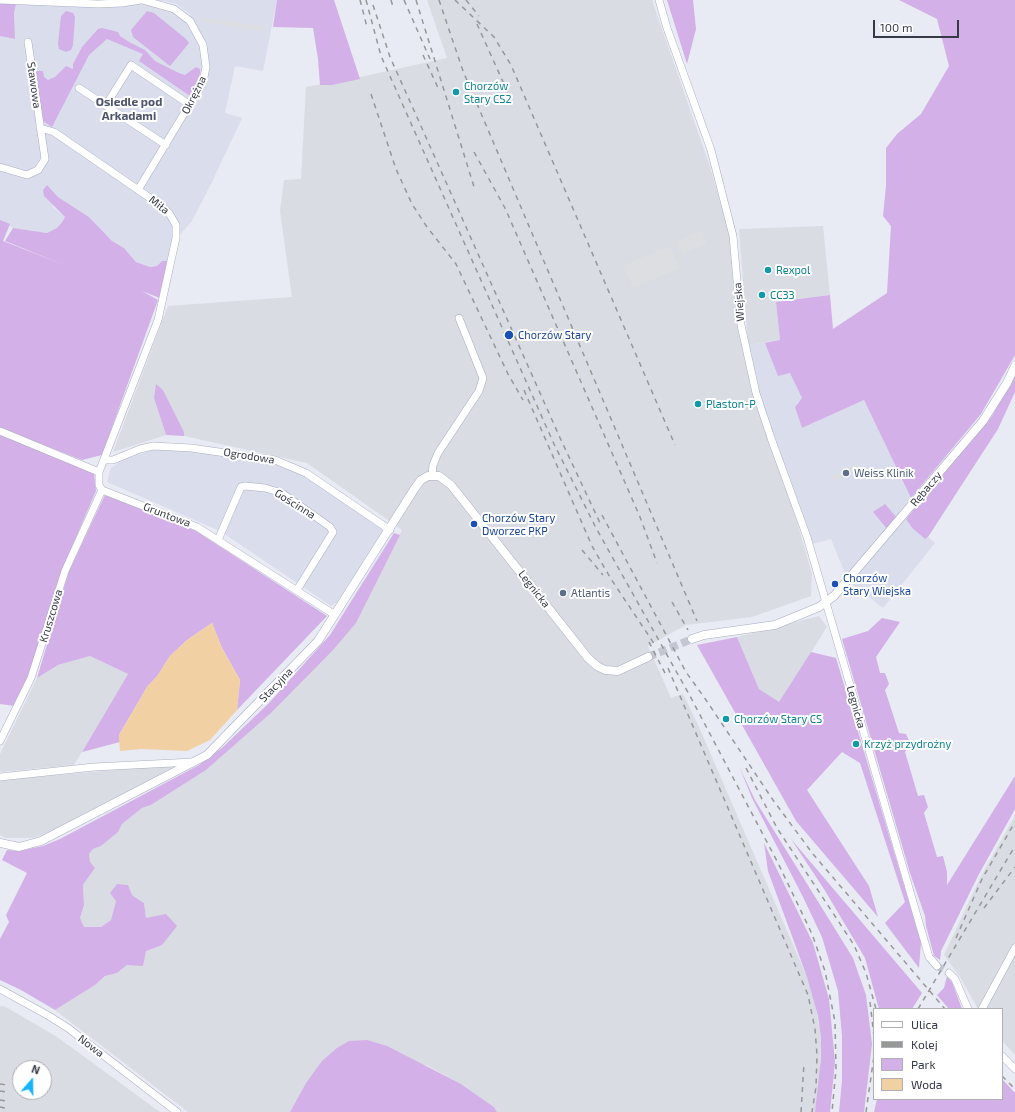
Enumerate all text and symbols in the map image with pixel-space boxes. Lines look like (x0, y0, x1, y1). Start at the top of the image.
scale bar (875, 12, 961, 38)
text: 100 m (880, 20, 912, 34)
street label: Stawowa (24, 61, 44, 109)
street label: Okrężna (179, 74, 209, 116)
place label: Chorzów Stary CS2 (464, 79, 512, 105)
marker: Chorzów Stary CS2 (451, 87, 461, 97)
district label: Osiedle pod Arkadami (96, 95, 162, 123)
street label: Miła (146, 193, 172, 217)
place label: Rexpol (776, 263, 810, 277)
marker: Rexpol (763, 265, 773, 275)
street label: Wiejska (731, 282, 747, 322)
place label: CC33 (770, 288, 795, 302)
marker: CC33 (757, 290, 767, 300)
place label: Chorzów Stary (518, 328, 591, 342)
marker: Chorzów Stary (503, 329, 515, 341)
place label: Plaston-P (706, 397, 756, 411)
marker: Plaston-P (693, 399, 703, 409)
street label: Ogrodowa (222, 445, 276, 467)
place label: Weiss Klinik (854, 466, 914, 480)
marker: Weiss Klinik (841, 468, 851, 478)
street label: Rębaczy (908, 469, 944, 509)
street label: Gościnna (272, 486, 318, 522)
street label: Gruntowa (142, 500, 192, 530)
place label: Chorzów Stary Dworzec PKP (482, 511, 555, 537)
marker: Chorzów Stary Dworzec PKP (469, 519, 479, 529)
street label: Legnicka (515, 568, 553, 610)
place label: Chorzów Stary Wiejska (843, 571, 911, 597)
marker: Chorzów Stary Wiejska (830, 579, 840, 589)
place label: Atlantis (571, 586, 610, 600)
street label: Kruszcowa (37, 588, 65, 644)
marker: Atlantis (558, 588, 568, 598)
street label: Stacyjna (256, 665, 296, 705)
street label: Legnicka (844, 684, 868, 730)
place label: Chorzów Stary CS (734, 712, 822, 726)
marker: Chorzów Stary CS (721, 714, 731, 724)
place label: Krzyż przydrożny (864, 737, 951, 751)
marker: Krzyż przydrożny (851, 739, 861, 749)
legend (873, 1008, 1003, 1100)
text: Ulica (911, 1017, 938, 1031)
street label: Nowa (75, 1032, 107, 1060)
text: Kolej (911, 1037, 938, 1051)
text: Park (911, 1057, 936, 1071)
north arrow (12, 1060, 52, 1100)
text: N (30, 1062, 42, 1077)
text: Woda (911, 1077, 942, 1091)

